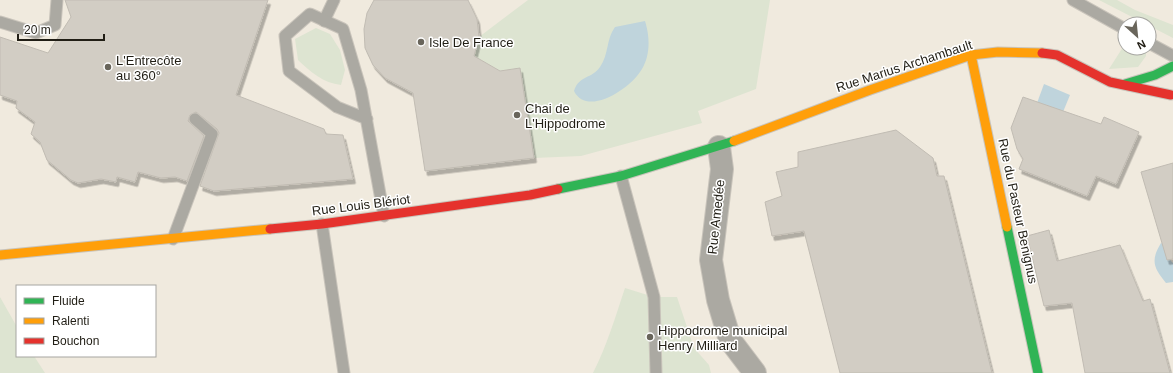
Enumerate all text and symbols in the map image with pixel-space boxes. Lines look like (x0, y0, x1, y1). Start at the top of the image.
scale bar (18, 16, 104, 42)
north arrow (1117, 16, 1157, 56)
text: 20 m (24, 23, 51, 37)
place label: Isle De France (429, 35, 514, 50)
marker: Isle De France (416, 37, 426, 47)
street label: Rue Marius Archambault (834, 37, 974, 95)
text: N (1135, 38, 1148, 52)
place label: L'Entrecôte au 360° (116, 53, 181, 83)
marker: L'Entrecôte au 360° (103, 62, 113, 72)
place label: Chai de L'Hippodrome (525, 101, 606, 131)
marker: Chai de L'Hippodrome (512, 110, 522, 120)
street label: Rue du Pasteur Benignus (995, 137, 1041, 286)
street label: Rue Amedée (705, 179, 727, 255)
street label: Rue Louis Blériot (311, 191, 411, 218)
legend (16, 285, 156, 357)
text: Fluide (52, 294, 85, 308)
text: Ralenti (52, 314, 89, 328)
place label: Hippodrome municipal Henry Milliard (658, 323, 787, 353)
marker: Hippodrome municipal Henry Milliard (645, 332, 655, 342)
text: Bouchon (52, 334, 99, 348)

